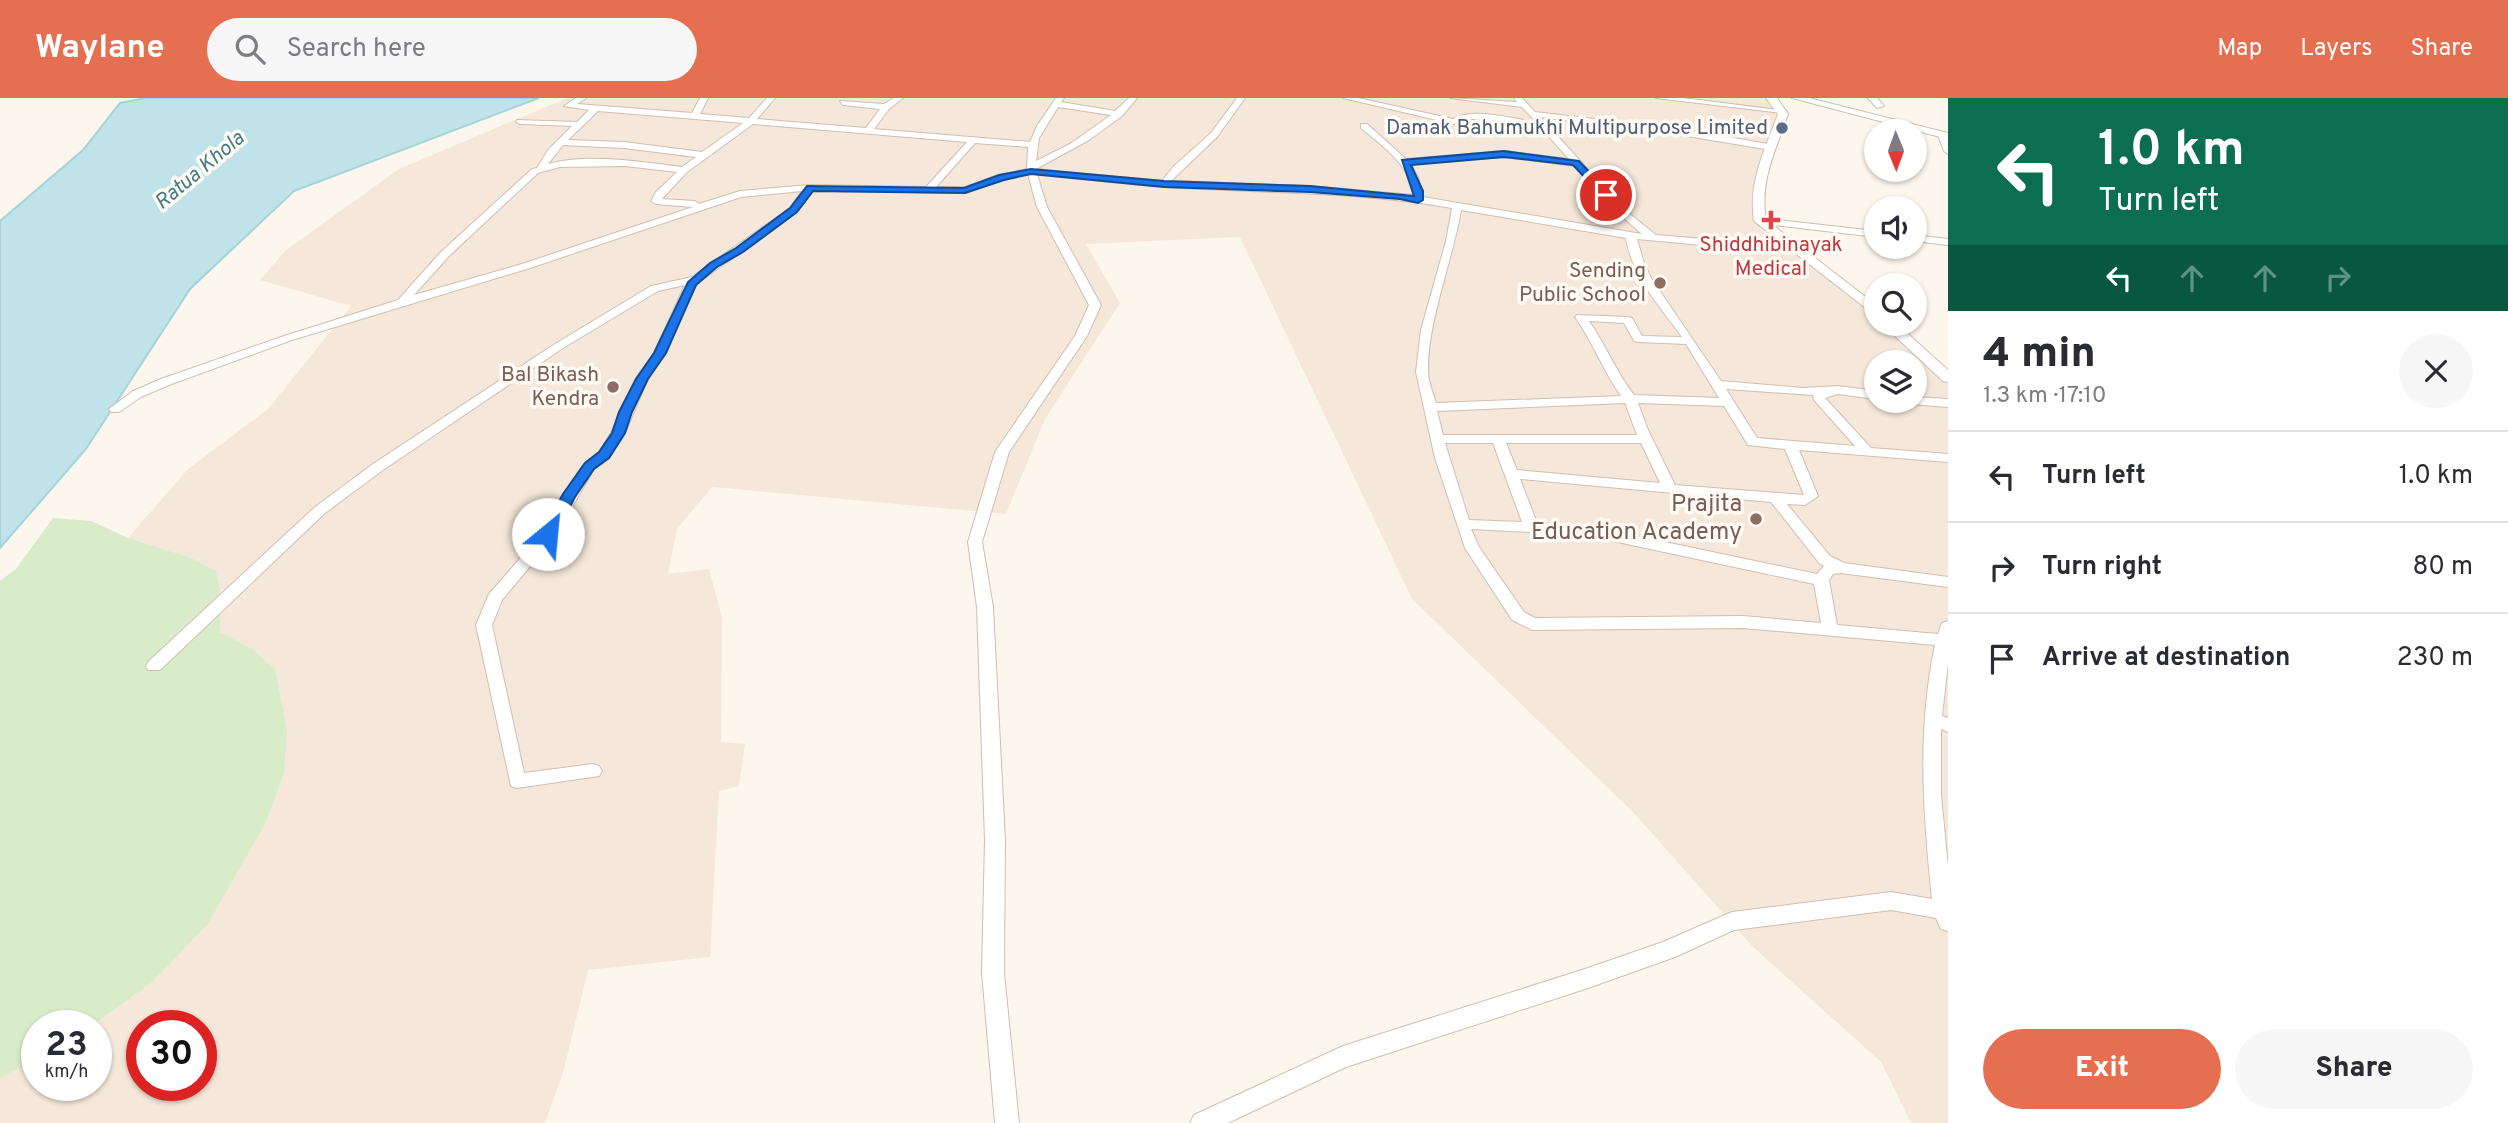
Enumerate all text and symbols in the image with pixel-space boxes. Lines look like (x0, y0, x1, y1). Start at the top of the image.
search box (207, 18, 697, 81)
text: Waylane (35, 28, 165, 70)
icon: search (231, 30, 269, 68)
text: Search here (287, 33, 426, 66)
text: Map (2217, 34, 2262, 64)
text: Layers (2300, 34, 2372, 64)
text: Share (2410, 34, 2473, 64)
place label: Damak Bahumukhi Multipurpose Limited (1386, 115, 1768, 142)
north arrow (1864, 119, 1927, 182)
map controls (1864, 119, 1927, 413)
marker: Damak Bahumukhi Multipurpose Limited (1774, 120, 1790, 136)
text: 1.0 km (2098, 121, 2245, 183)
water label: Ratua Khola (149, 125, 251, 216)
icon: left (1983, 126, 2074, 217)
pin (1576, 165, 1636, 225)
icon: arrive (1587, 176, 1625, 214)
text: Turn left (2098, 182, 2219, 222)
button: sound (1864, 196, 1927, 259)
marker: Shiddhibinayak Medical (1761, 210, 1781, 230)
place label: Shiddhibinayak Medical (1699, 232, 1843, 283)
place label: Sending Public School (1519, 258, 1646, 309)
icon: left (2100, 259, 2138, 297)
icon: ahead (2173, 259, 2211, 297)
icon: ahead (2246, 259, 2284, 297)
icon: right (2319, 259, 2357, 297)
button: search (1864, 273, 1927, 336)
marker: Sending Public School (1652, 275, 1668, 291)
text: 4 min (1983, 329, 2096, 382)
button: close (2399, 334, 2473, 408)
button: layers (1864, 350, 1927, 413)
place label: Bal Bikash Kendra (501, 362, 599, 413)
marker: Bal Bikash Kendra (605, 379, 621, 395)
text: 1.3 km · 17:10 (1983, 382, 2107, 411)
icon: left (1983, 458, 2021, 496)
text: Turn left (2042, 460, 2146, 493)
text: 1.0 km (2399, 460, 2473, 493)
place label: Prajita Education Academy (1531, 490, 1742, 548)
position arrow (511, 497, 585, 571)
marker: Prajita Education Academy (1748, 511, 1764, 527)
icon: right (1983, 549, 2021, 587)
text: Turn right (2042, 551, 2162, 584)
text: 80 m (2413, 551, 2473, 584)
icon: arrive (1983, 640, 2021, 678)
text: Arrive at destination (2042, 642, 2290, 675)
text: 230 m (2397, 642, 2473, 675)
speed limit sign: 30 (126, 1010, 217, 1101)
text: 23 (45, 1024, 88, 1068)
button: Exit (1983, 1029, 2221, 1109)
button: Share (2235, 1029, 2473, 1109)
text: km/h (45, 1061, 88, 1084)

